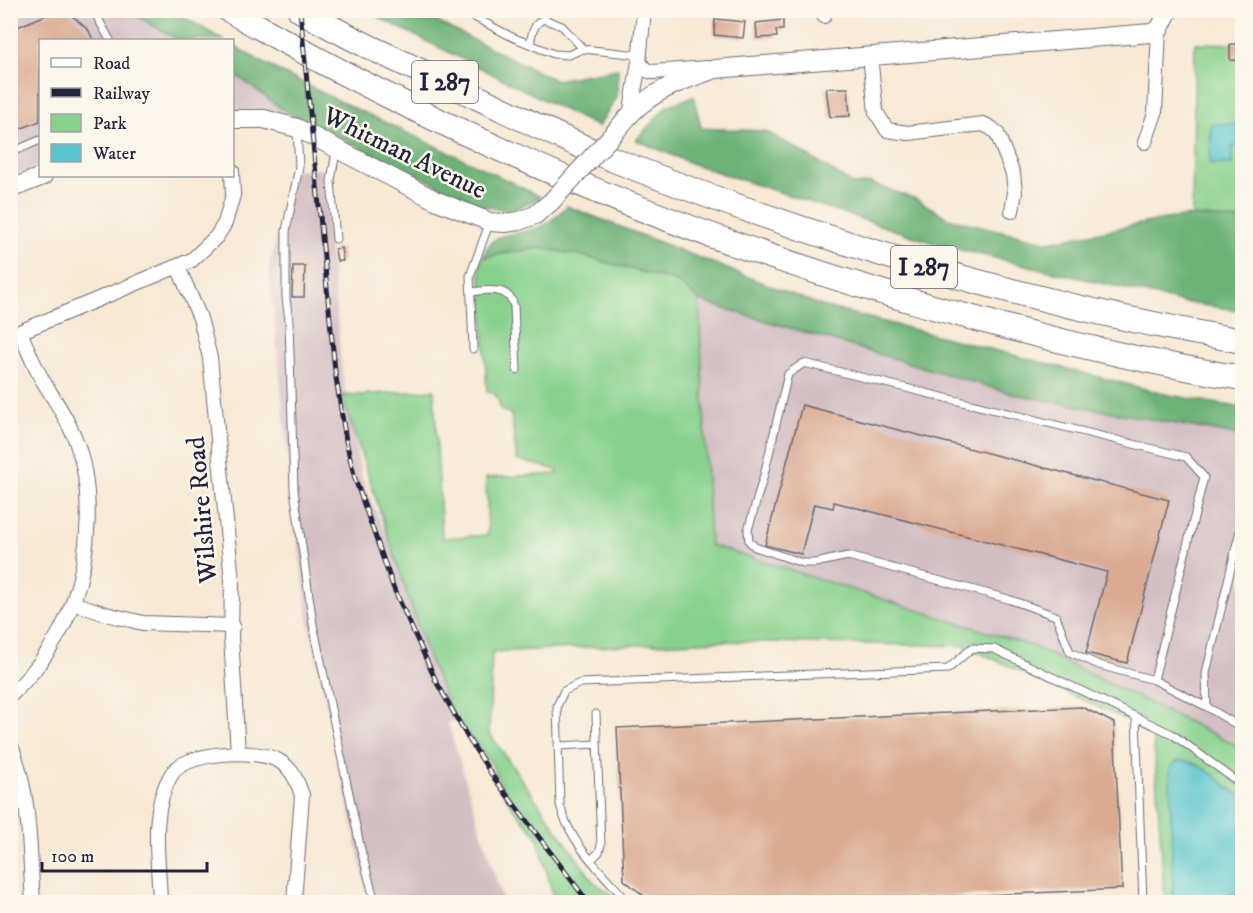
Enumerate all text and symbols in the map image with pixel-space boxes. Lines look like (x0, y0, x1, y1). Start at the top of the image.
legend (39, 39, 234, 177)
text: Road (93, 53, 130, 75)
road number: I 287 (412, 61, 478, 103)
text: Railway (93, 83, 151, 105)
street label: Whitman Avenue (316, 99, 491, 207)
text: Park (93, 113, 127, 135)
text: Water (92, 143, 136, 165)
road number: I 287 (891, 246, 957, 288)
street label: Wilshire Road (180, 435, 225, 586)
scale bar (42, 835, 207, 873)
text: 100 m (51, 846, 94, 868)

